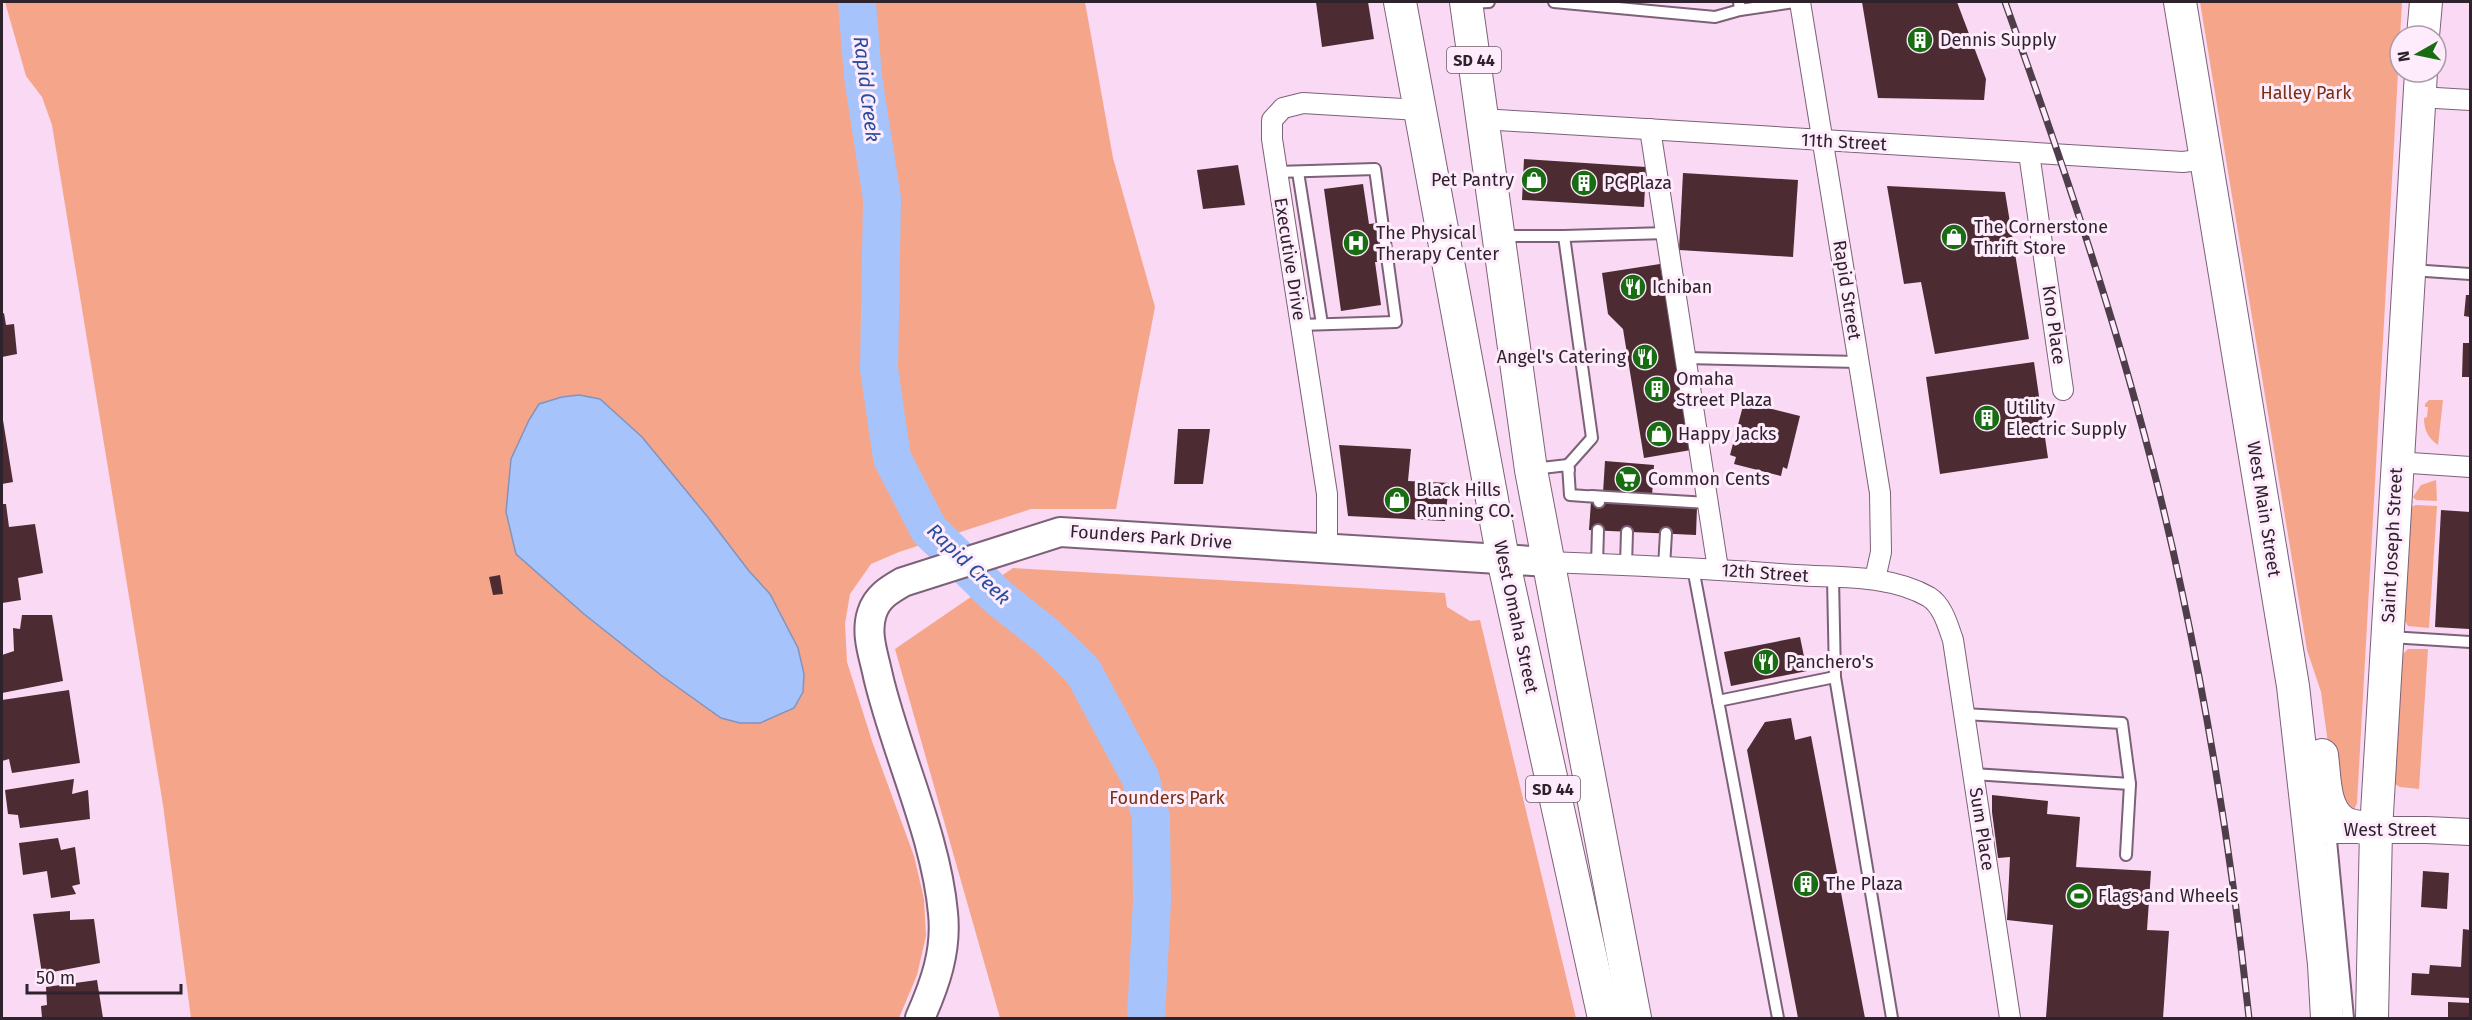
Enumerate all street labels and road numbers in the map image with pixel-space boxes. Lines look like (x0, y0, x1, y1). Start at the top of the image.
road number: SD 44 (1447, 47, 1501, 73)
street label: 11th Street (1800, 129, 1888, 155)
street label: Executive Drive (1269, 196, 1311, 322)
street label: Rapid Street (1828, 239, 1866, 342)
street label: Kno Place (2038, 284, 2070, 366)
street label: West Main Street (2242, 440, 2286, 579)
street label: Saint Joseph Street (2377, 466, 2407, 623)
street label: Founders Park Drive (1069, 520, 1233, 554)
street label: West Omaha Street (1489, 539, 1543, 696)
street label: 12th Street (1721, 559, 1810, 587)
road number: SD 44 (1526, 776, 1580, 802)
street label: Sum Place (1965, 786, 1999, 872)
street label: West Street (2343, 819, 2437, 841)

